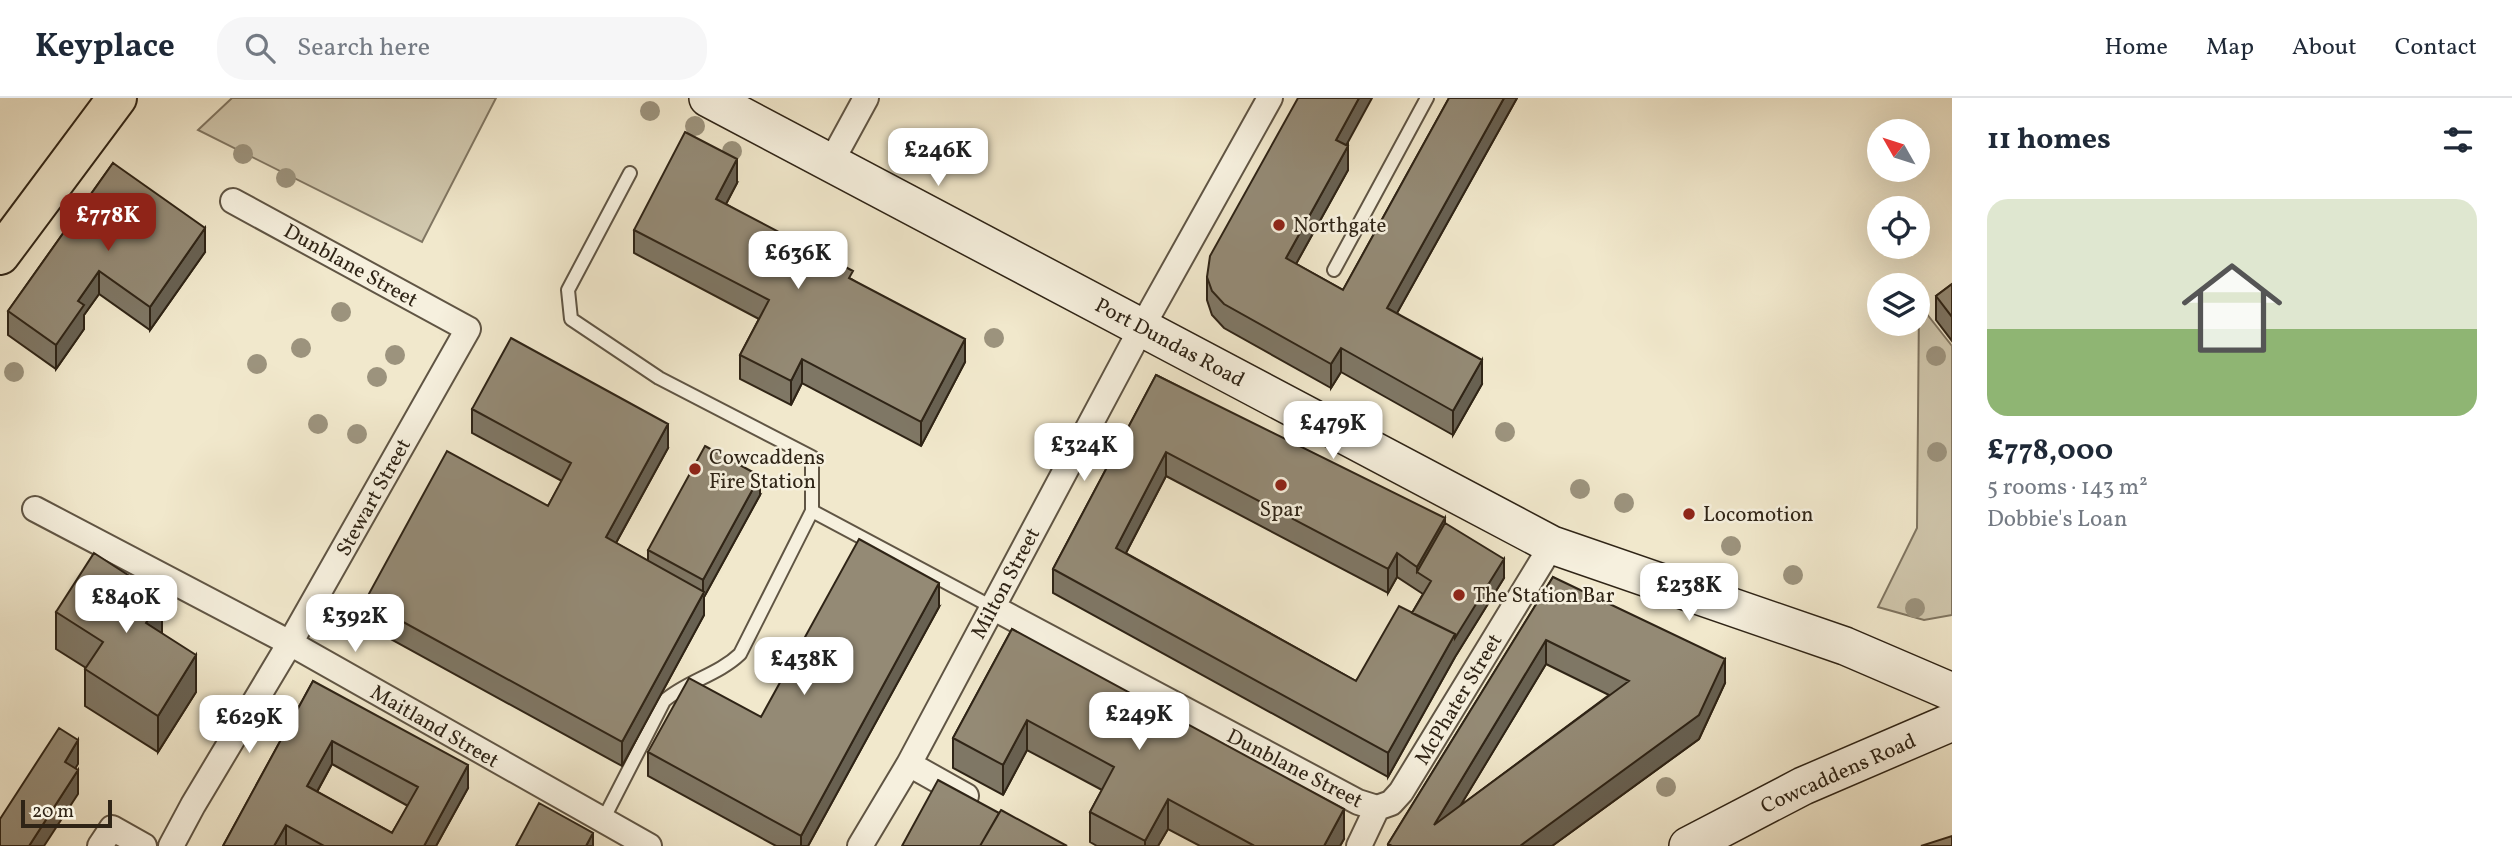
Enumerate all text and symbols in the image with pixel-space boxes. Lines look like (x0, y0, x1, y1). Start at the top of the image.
search box (217, 17, 707, 80)
text: Keyplace (35, 25, 175, 71)
icon: search (241, 29, 279, 67)
text: Search here (297, 30, 430, 66)
text: Home (2104, 31, 2168, 65)
text: Map (2206, 31, 2254, 65)
text: About (2292, 31, 2357, 65)
text: Contact (2395, 31, 2477, 65)
north arrow (1867, 119, 1930, 182)
map controls (1867, 119, 1930, 336)
text: 11 homes (1987, 119, 2111, 161)
icon: filters (2439, 121, 2477, 159)
pin: £246K (889, 129, 987, 188)
text: £246K (904, 135, 972, 167)
pin: £778K (59, 194, 157, 253)
button: locate (1867, 196, 1930, 259)
text: £778K (76, 200, 140, 232)
place label: Northgate (1293, 212, 1386, 241)
street label: Dunblane Street (278, 217, 423, 315)
marker: Northgate (1271, 217, 1287, 233)
pin: £636K (749, 232, 847, 291)
text: £636K (765, 238, 831, 270)
icon: home (2169, 245, 2295, 371)
button: layers (1867, 273, 1930, 336)
street label: Port Dundas Road (1089, 292, 1249, 395)
pin: £479K (1284, 402, 1382, 461)
text: £479K (1300, 408, 1366, 440)
pin: £324K (1035, 424, 1133, 483)
text: £324K (1050, 430, 1118, 462)
text: £778,000 (1987, 430, 2113, 472)
street label: Stewart Street (330, 434, 419, 562)
place label: Cowcaddens Fire Station (709, 444, 825, 497)
marker: Cowcaddens Fire Station (687, 461, 703, 477)
text: 5 rooms · 143 m² (1987, 472, 2148, 504)
marker: Spar (1273, 477, 1289, 493)
place label: Spar (1260, 496, 1303, 525)
place label: Locomotion (1703, 501, 1814, 530)
text: Dobbie's Loan (1987, 504, 2127, 536)
marker: Locomotion (1681, 506, 1697, 522)
street label: Milton Street (965, 523, 1048, 644)
pin: £238K (1640, 564, 1738, 623)
text: £238K (1656, 570, 1722, 602)
pin: £840K (77, 575, 175, 635)
text: £840K (91, 582, 161, 614)
place label: The Station Bar (1473, 582, 1615, 611)
marker: The Station Bar (1451, 587, 1467, 603)
pin: £392K (306, 594, 404, 654)
text: £392K (322, 601, 388, 633)
street label: McPhater Street (1409, 629, 1510, 771)
pin: £438K (755, 638, 853, 697)
text: £438K (770, 644, 838, 676)
street label: Maitland Street (365, 679, 504, 776)
pin: £249K (1090, 692, 1188, 752)
pin: £629K (200, 696, 298, 755)
text: £249K (1105, 699, 1173, 731)
text: £629K (215, 702, 283, 734)
street label: Dunblane Street (1221, 722, 1367, 816)
street label: Cowcaddens Road (1756, 727, 1921, 822)
scale bar (21, 797, 112, 829)
text: 20 m (32, 799, 74, 825)

